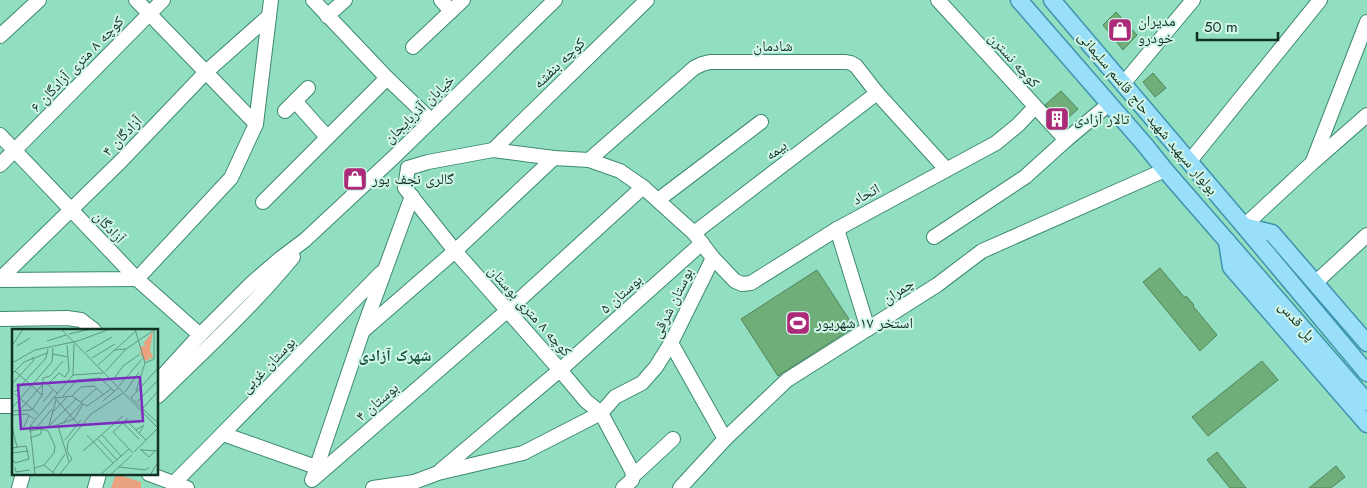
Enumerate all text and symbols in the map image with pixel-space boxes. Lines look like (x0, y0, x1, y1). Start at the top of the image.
place label: مدیران خودرو (1138, 10, 1176, 49)
scale bar (1197, 10, 1278, 42)
street label: کوچه ۸ متری آزادگان ۶ (25, 11, 129, 117)
text: 50 m (1204, 16, 1238, 38)
shop icon: مدیران خودرو (1107, 17, 1133, 43)
street label: بولوار سپهبد شهید حاج قاسم سلیمانی (1073, 26, 1223, 200)
street label: کوچه نسترن (983, 27, 1045, 93)
street label: کوچه بنفشه (528, 32, 590, 94)
street label: شادمان (753, 35, 793, 57)
street label: خیابان آذربایجان (379, 69, 460, 149)
building icon: تالار آزادی (1044, 106, 1070, 132)
place label: تالار آزادی (1074, 108, 1130, 130)
street label: آزادگان ۴ (97, 110, 148, 161)
street label: بیمه (760, 134, 792, 166)
shop icon: گالری نجف پور (342, 166, 368, 192)
place label: گالری نجف پور (371, 168, 454, 190)
street label: اتحاد (848, 177, 884, 211)
street label: آزادگان (88, 206, 131, 249)
street label: کوچه ۸ متری بوستان (483, 260, 577, 362)
street label: بوستان شرقی (645, 264, 699, 342)
street label: بوستان ۵ (595, 269, 647, 319)
street label: چمران (878, 272, 919, 310)
street label: پل قدس (1273, 296, 1321, 346)
sports icon: استخر ١٧ شهریور (785, 310, 811, 336)
place label: استخر ١٧ شهریور (815, 312, 913, 334)
inset map (12, 329, 159, 476)
street label: بوستان غربی (235, 332, 301, 398)
district label: شهرک آزادی (359, 344, 431, 367)
street label: بوستان ۴ (351, 377, 403, 427)

